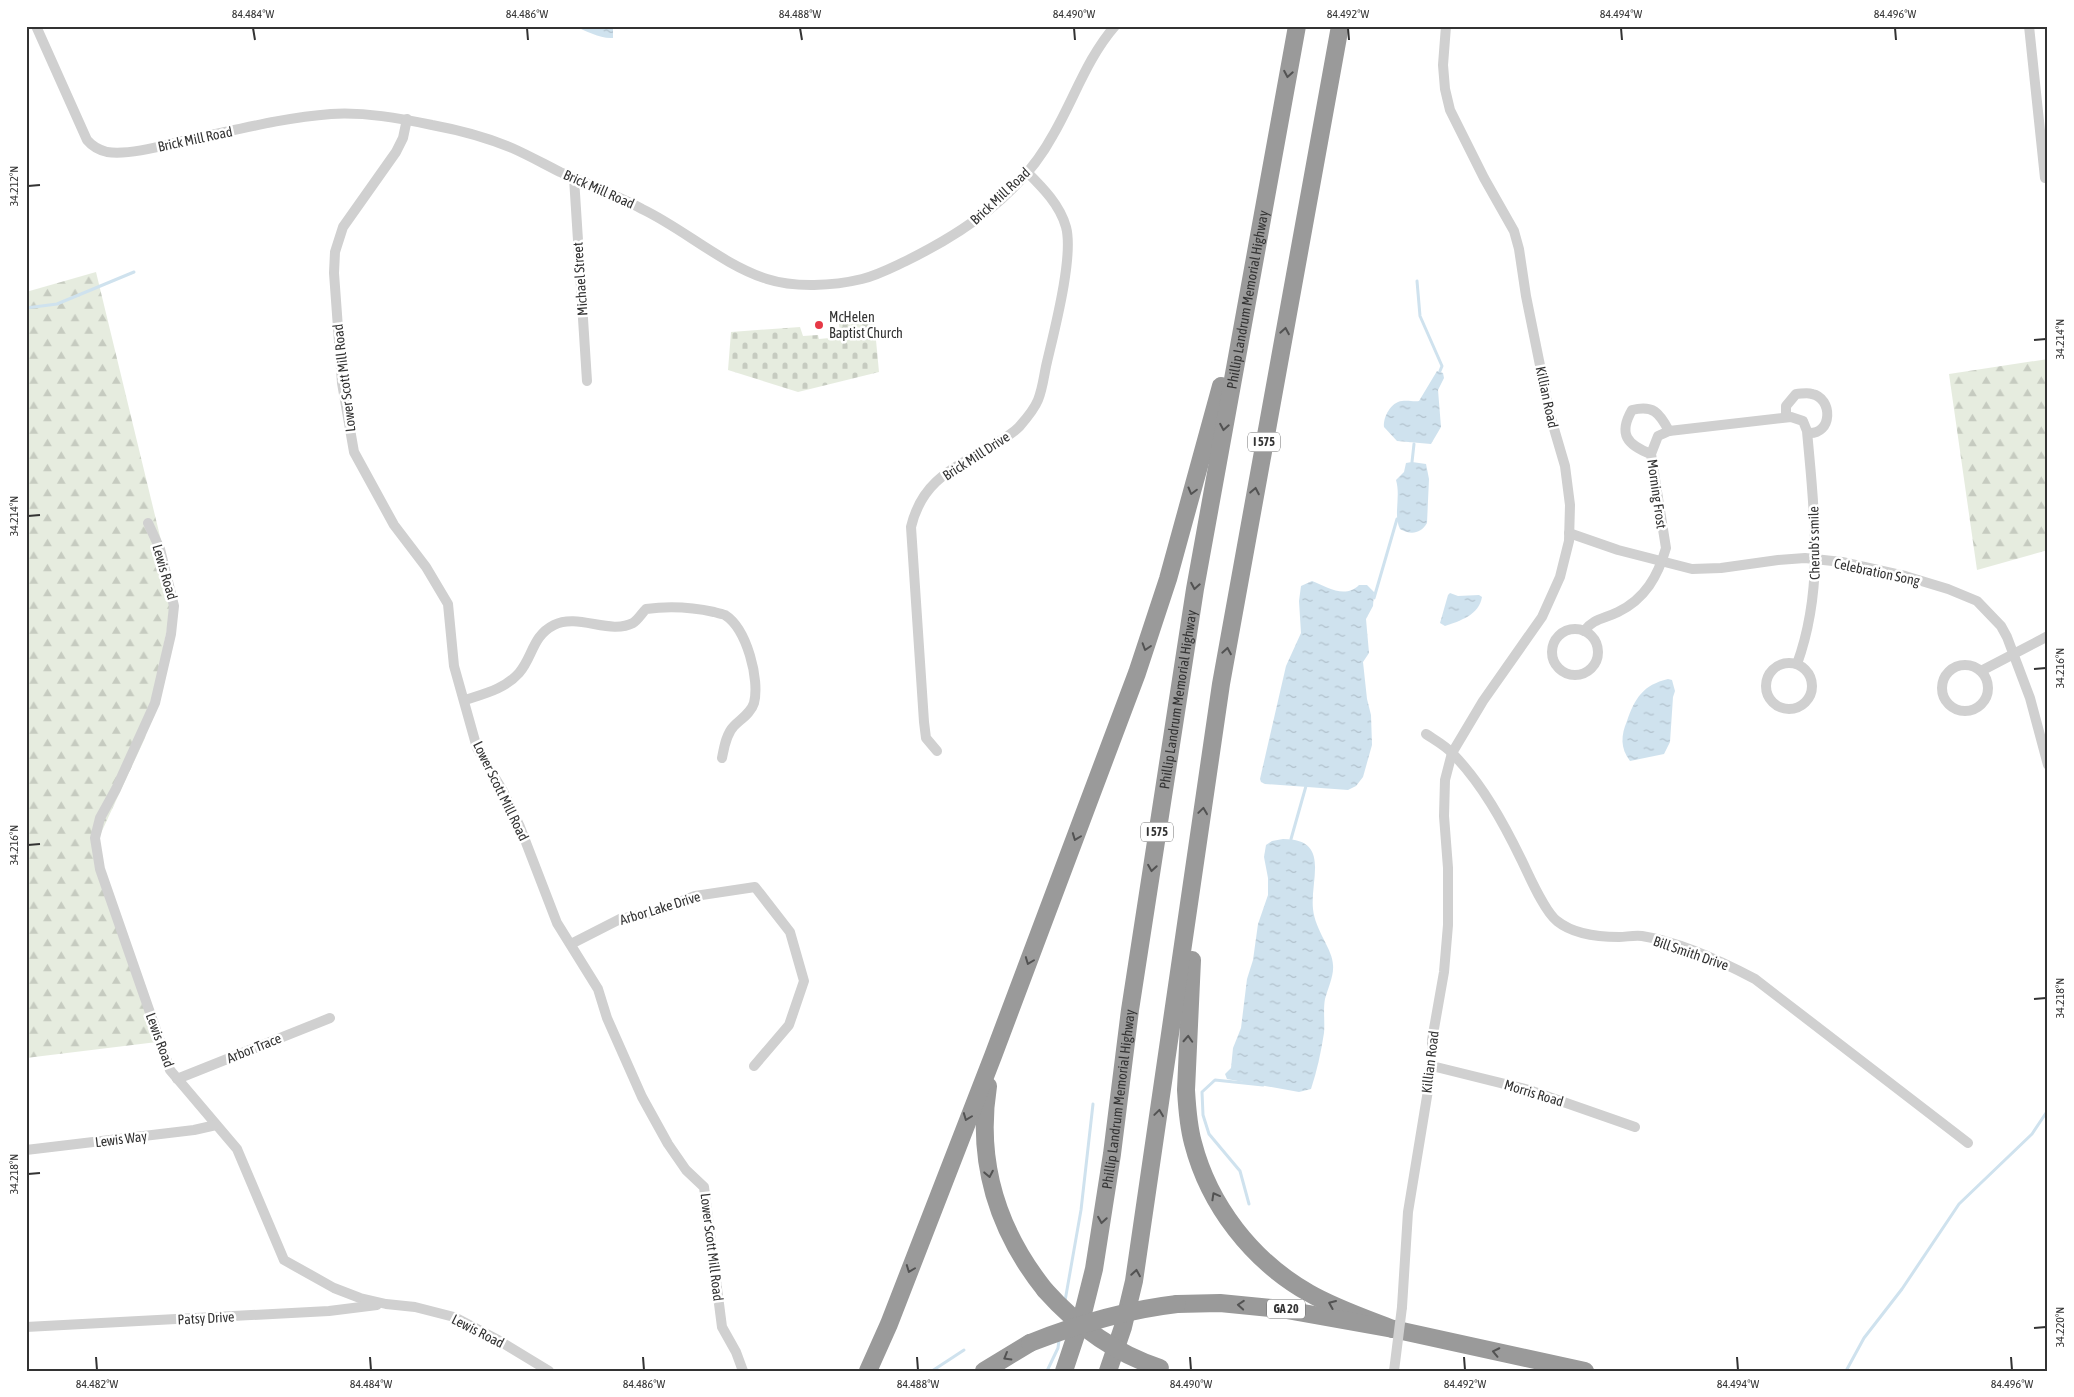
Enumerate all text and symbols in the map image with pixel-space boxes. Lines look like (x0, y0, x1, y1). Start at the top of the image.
text: 84.484°W (232, 7, 274, 21)
text: 84.486°W (506, 7, 548, 21)
text: 84.488°W (779, 7, 821, 21)
text: 84.490°W (1053, 7, 1095, 21)
text: 84.492°W (1327, 7, 1369, 21)
text: 84.494°W (1600, 7, 1642, 21)
text: 84.496°W (1874, 7, 1916, 21)
one-way arrow (1284, 70, 1294, 79)
street label: Brick Mill Road (156, 123, 234, 155)
street label: Brick Mill Road (967, 164, 1033, 228)
text: 34.212°N (7, 166, 21, 206)
street label: Brick Mill Road (561, 166, 637, 212)
street label: Phillip Landrum Memorial Highway (1223, 209, 1271, 390)
street label: Michael Street (569, 242, 591, 316)
place label: McHelen Baptist Church (829, 309, 903, 341)
marker: McHelen Baptist Church (813, 319, 825, 331)
text: 34.214°N (2053, 319, 2067, 359)
street label: Lower Scott Mill Road (329, 323, 359, 433)
one-way arrow (1279, 326, 1289, 335)
street label: Killian Road (1533, 365, 1561, 429)
one-way arrow (1220, 422, 1230, 431)
street label: Brick Mill Drive (940, 428, 1012, 484)
road number: I 575 (1248, 432, 1280, 452)
street label: Morning Frost (1644, 458, 1670, 530)
one-way arrow (1187, 486, 1198, 495)
one-way arrow (1250, 486, 1260, 495)
text: 34.214°N (7, 496, 21, 536)
street label: Cherub's smile (1805, 506, 1823, 580)
street label: Lewis Road (149, 542, 181, 602)
street label: Celebration Song (1833, 555, 1921, 589)
one-way arrow (1191, 582, 1201, 591)
street label: Phillip Landrum Memorial Highway (1156, 609, 1200, 790)
one-way arrow (1142, 642, 1152, 650)
one-way arrow (1221, 646, 1232, 654)
text: 34.216°N (2053, 648, 2067, 688)
street label: Lower Scott Mill Road (470, 739, 532, 843)
one-way arrow (1197, 807, 1208, 815)
road number: I 575 (1141, 822, 1173, 842)
text: 34.216°N (7, 825, 21, 865)
one-way arrow (1072, 833, 1082, 841)
one-way arrow (1147, 864, 1158, 872)
street label: Arbor Lake Drive (618, 888, 702, 928)
street label: Bill Smith Drive (1651, 933, 1731, 973)
one-way arrow (1025, 956, 1035, 965)
text: 34.218°N (2053, 978, 2067, 1018)
street label: Phillip Landrum Memorial Highway (1099, 1008, 1138, 1190)
street label: Lewis Road (143, 1011, 177, 1069)
street label: Arbor Trace (224, 1030, 284, 1066)
street label: Killian Road (1418, 1030, 1442, 1094)
one-way arrow (1182, 1034, 1193, 1042)
street label: Morris Road (1502, 1076, 1566, 1110)
one-way arrow (1154, 1108, 1164, 1117)
one-way arrow (963, 1113, 973, 1121)
street label: Lewis Way (94, 1128, 148, 1150)
text: 34.218°N (7, 1154, 21, 1194)
one-way arrow (983, 1170, 993, 1178)
street label: Lower Scott Mill Road (697, 1192, 727, 1302)
one-way arrow (1211, 1192, 1221, 1201)
one-way arrow (1098, 1215, 1108, 1224)
one-way arrow (906, 1265, 916, 1273)
one-way arrow (1130, 1269, 1140, 1278)
one-way arrow (1237, 1299, 1245, 1310)
one-way arrow (1328, 1299, 1337, 1310)
road number: GA 20 (1267, 1300, 1305, 1318)
text: 34.220°N (2053, 1307, 2067, 1347)
street label: Patsy Drive (177, 1309, 235, 1327)
street label: Lewis Road (449, 1311, 507, 1351)
one-way arrow (1492, 1347, 1501, 1358)
one-way arrow (1003, 1350, 1012, 1360)
text: 84.482°W (76, 1377, 118, 1391)
text: 84.484°W (350, 1377, 392, 1391)
text: 84.486°W (623, 1377, 665, 1391)
text: 84.488°W (897, 1377, 939, 1391)
text: 84.490°W (1170, 1377, 1212, 1391)
text: 84.492°W (1444, 1377, 1486, 1391)
text: 84.494°W (1717, 1377, 1759, 1391)
text: 84.496°W (1991, 1377, 2033, 1391)

